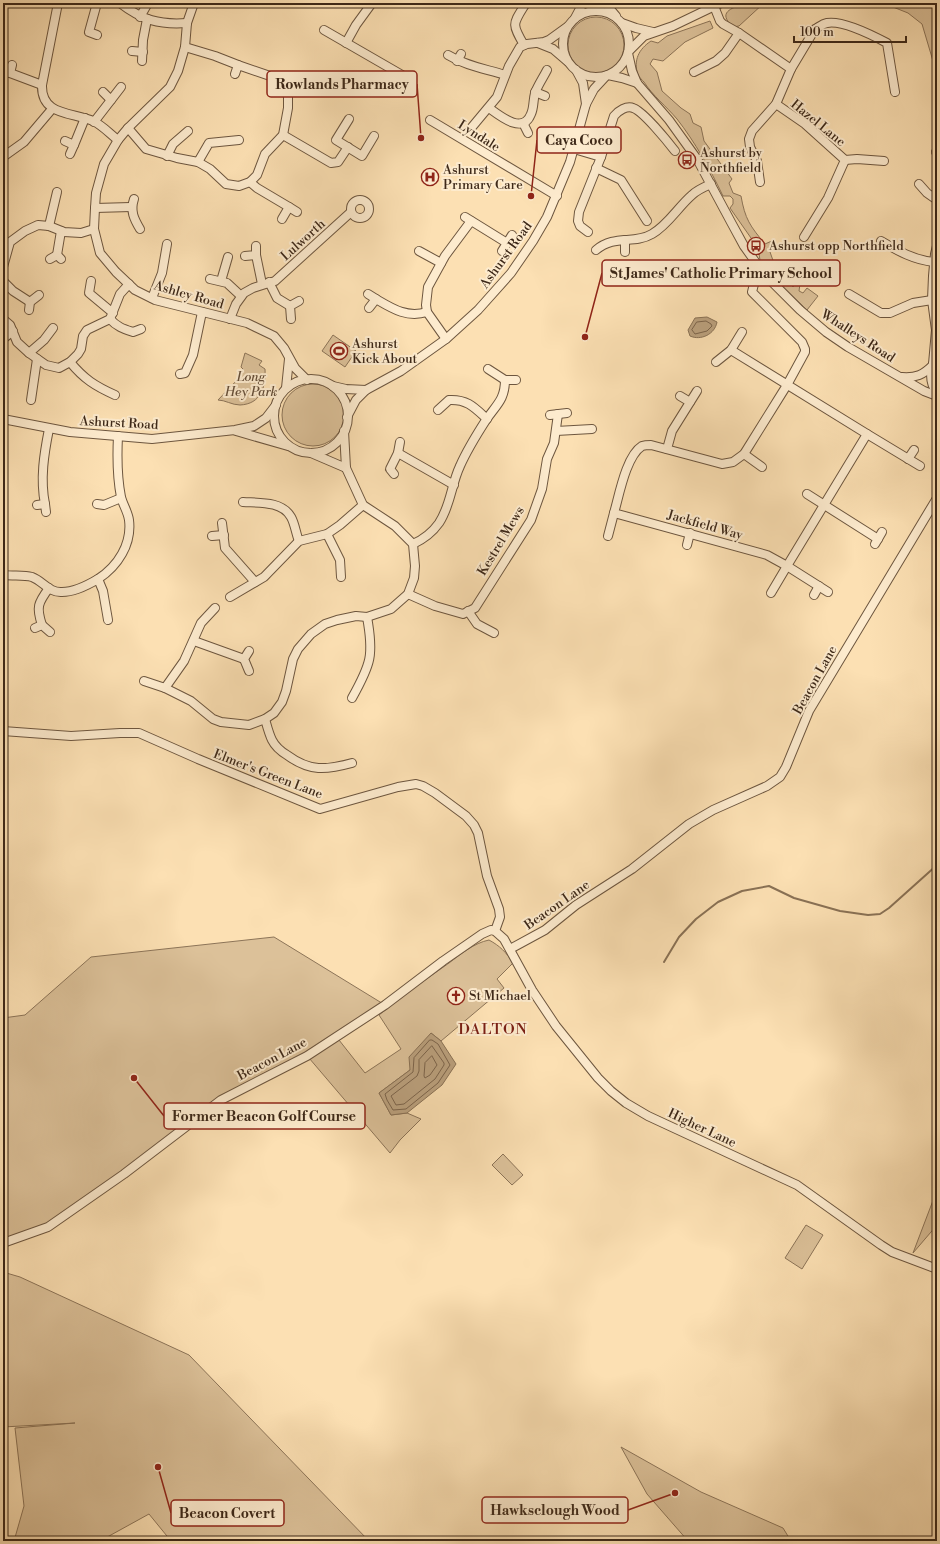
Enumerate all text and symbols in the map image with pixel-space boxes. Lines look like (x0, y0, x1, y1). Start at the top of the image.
scale bar (794, 18, 906, 44)
text: 100 m (800, 25, 834, 40)
callout: Rowlands Pharmacy (267, 71, 417, 97)
text: Rowlands Pharmacy (275, 76, 410, 94)
street label: Hazel Lane (787, 96, 849, 150)
street label: Lyndale (455, 117, 503, 155)
callout: Caya Coco (537, 127, 621, 153)
text: Caya Coco (545, 132, 613, 150)
place label: Ashurst by Northfield (699, 145, 763, 176)
bus stop icon: Ashurst by Northfield (677, 150, 697, 170)
place label: Ashurst Primary Care (442, 162, 523, 193)
hospital icon: Ashurst Primary Care (420, 167, 440, 187)
street label: Lulworth (277, 216, 329, 264)
street label: Ashurst Road (476, 218, 536, 292)
bus stop icon: Ashurst opp Northfield (746, 236, 766, 256)
place label: Ashurst opp Northfield (768, 238, 904, 254)
callout: St James' Catholic Primary School (602, 260, 840, 286)
text: St James' Catholic Primary School (610, 265, 833, 283)
street label: Ashley Road (151, 277, 226, 313)
street label: Whalleys Road (817, 306, 899, 366)
place label: Ashurst Kick About (351, 336, 418, 367)
sports icon: Ashurst Kick About (329, 341, 349, 361)
park label: Long Hey Park (224, 369, 277, 400)
street label: Ashurst Road (78, 413, 159, 433)
street label: Kestrel Mews (474, 503, 528, 578)
street label: Jackfield Way (665, 506, 745, 544)
street label: Beacon Lane (789, 642, 841, 718)
street label: Elmer's Green Lane (211, 746, 325, 802)
street label: Beacon Lane (520, 876, 593, 934)
church icon: St Michael (446, 986, 466, 1006)
place label: St Michael (469, 988, 531, 1004)
district label: DALTON (458, 1020, 528, 1039)
street label: Beacon Lane (234, 1034, 310, 1084)
callout: Former Beacon Golf Course (164, 1103, 365, 1129)
street label: Higher Lane (665, 1105, 739, 1151)
text: Former Beacon Golf Course (172, 1108, 357, 1126)
callout: Hawksclough Wood (482, 1497, 628, 1523)
callout: Beacon Covert (171, 1500, 284, 1526)
text: Hawksclough Wood (490, 1502, 620, 1520)
text: Beacon Covert (179, 1505, 276, 1523)

